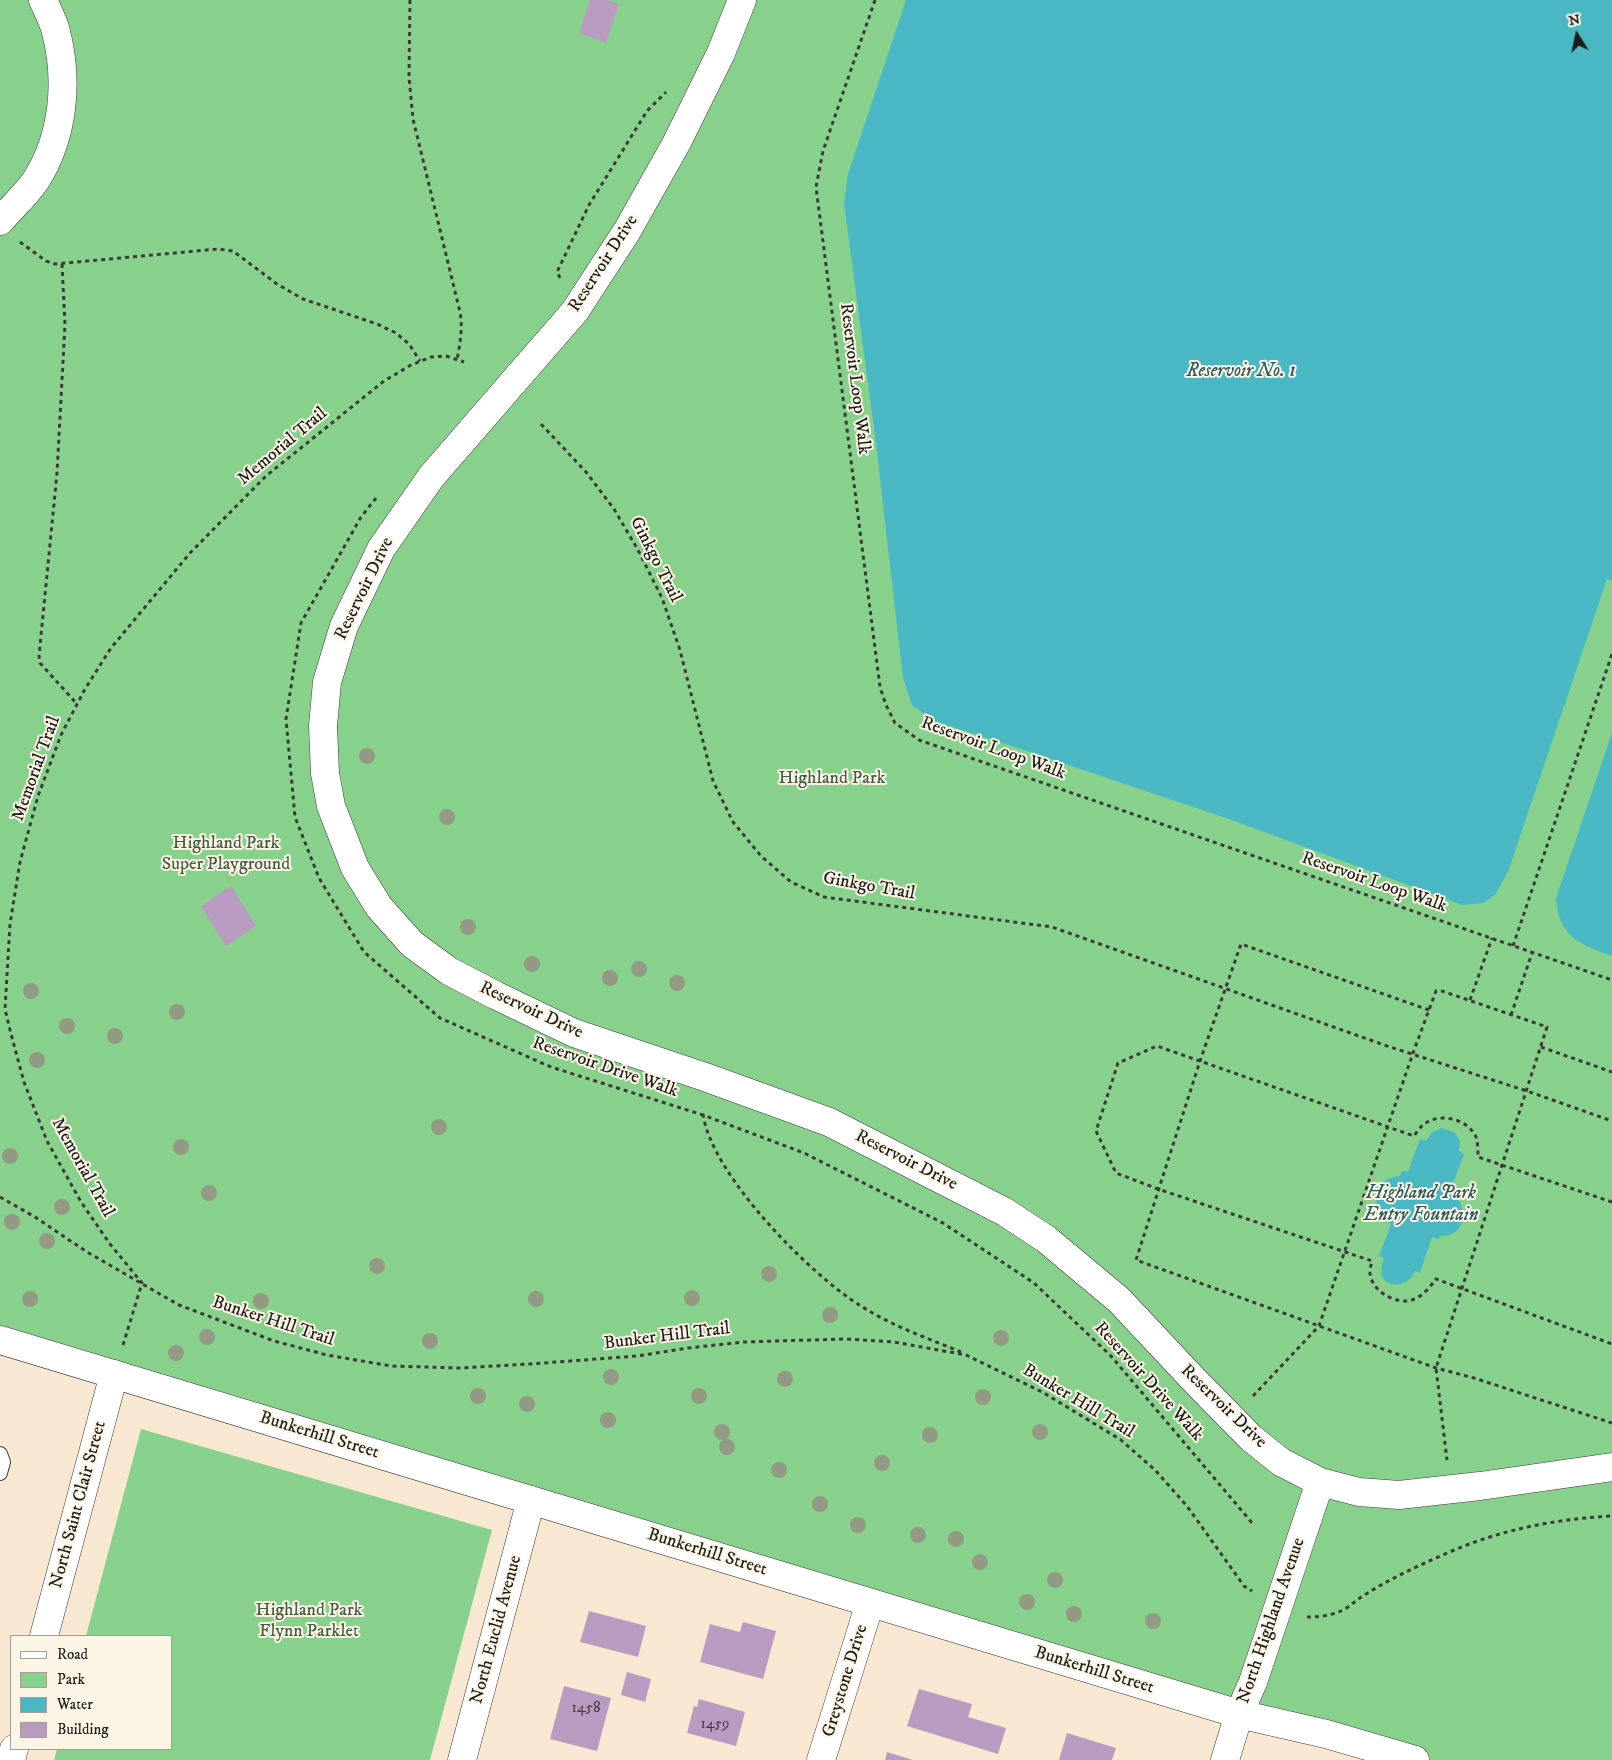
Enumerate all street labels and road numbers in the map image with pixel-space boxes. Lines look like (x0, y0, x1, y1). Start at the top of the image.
street label: Reservoir Drive (565, 211, 643, 317)
street label: Reservoir Loop Walk (834, 302, 874, 456)
street label: Memorial Trail (234, 403, 332, 491)
street label: Ginkgo Trail (624, 514, 686, 606)
street label: Reservoir Drive (331, 534, 399, 644)
street label: Reservoir Loop Walk (918, 713, 1068, 785)
street label: Memorial Trail (8, 714, 66, 824)
street label: Reservoir Loop Walk (1298, 848, 1450, 918)
street label: Ginkgo Trail (821, 868, 917, 906)
street label: Reservoir Drive (476, 978, 586, 1044)
street label: Reservoir Drive Walk (529, 1033, 681, 1103)
street label: Memorial Trail (46, 1115, 118, 1221)
street label: Reservoir Drive (851, 1126, 961, 1196)
street label: Bunker Hill Trail (209, 1292, 337, 1352)
street label: Reservoir Drive Walk (1089, 1318, 1207, 1446)
street label: Bunker Hill Trail (603, 1319, 731, 1355)
street label: Bunker Hill Trail (1018, 1360, 1138, 1444)
street label: Reservoir Drive (1175, 1360, 1271, 1454)
street label: Bunkerhill Street (257, 1408, 381, 1464)
street label: North Saint Clair Street (46, 1419, 112, 1591)
street label: Bunkerhill Street (645, 1525, 769, 1581)
street label: North Highland Avenue (1233, 1535, 1311, 1707)
street label: North Euclid Avenue (467, 1553, 527, 1707)
street label: Greystone Drive (819, 1622, 873, 1740)
street label: Bunkerhill Street (1032, 1643, 1156, 1699)

